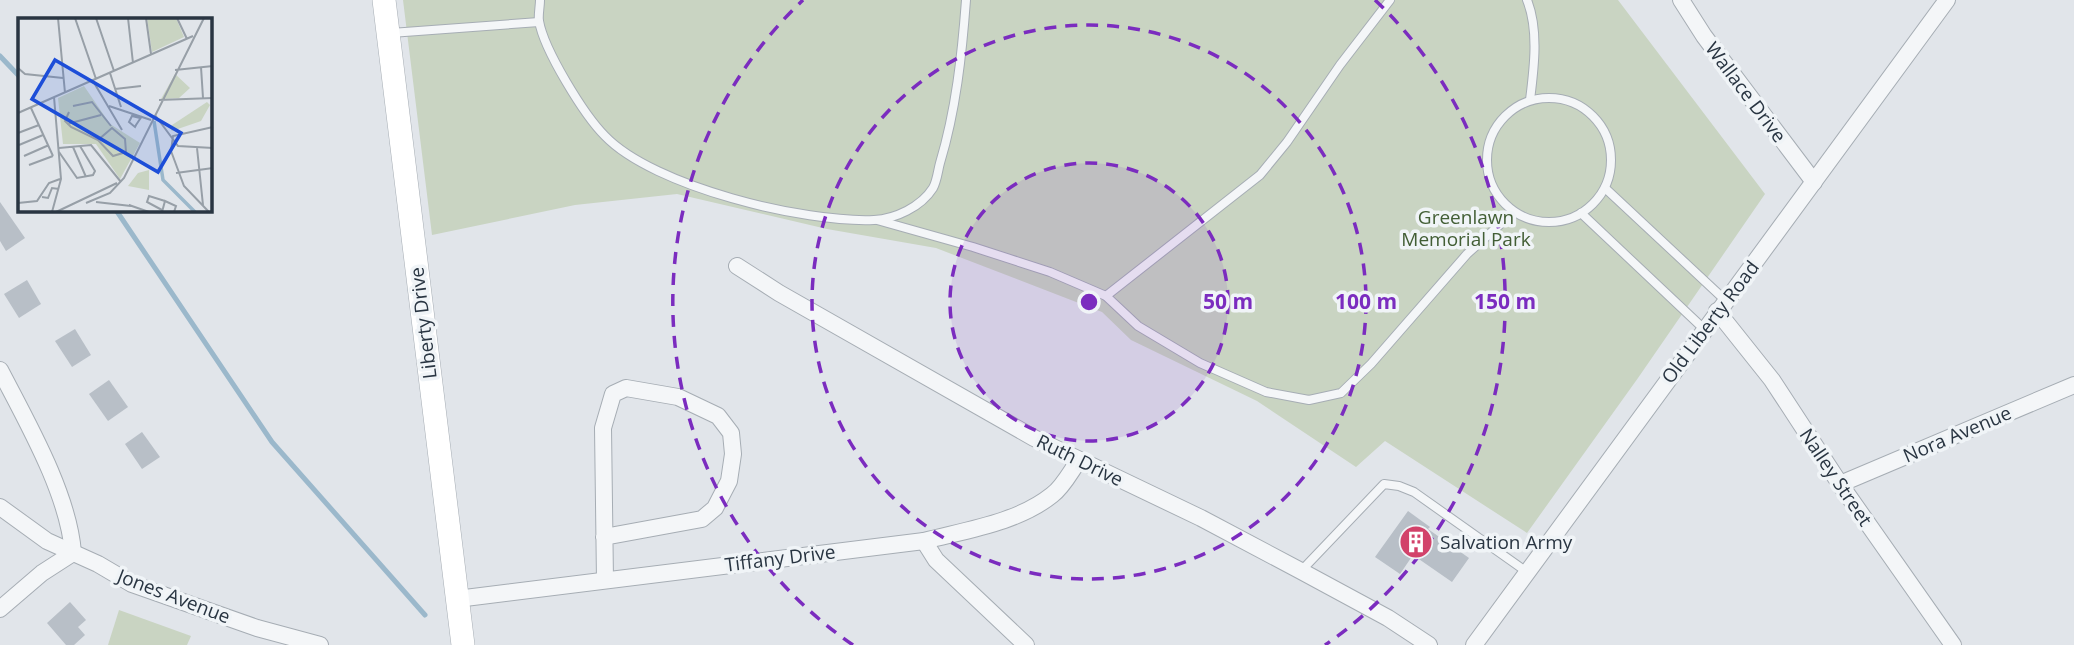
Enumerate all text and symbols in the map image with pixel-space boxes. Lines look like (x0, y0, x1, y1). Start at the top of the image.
inset map (18, 18, 212, 212)
street label: Wallace Drive (1700, 36, 1792, 148)
park label: Greenlawn Memorial Park (1401, 204, 1531, 252)
street label: Old Liberty Road (1655, 255, 1765, 389)
street label: Liberty Drive (403, 266, 443, 380)
text: 50 m (1203, 287, 1253, 315)
text: 100 m (1335, 287, 1397, 315)
text: 150 m (1474, 287, 1536, 315)
centre of rings (1077, 290, 1101, 314)
street label: Nora Avenue (1899, 400, 2015, 468)
street label: Nalley Street (1794, 423, 1878, 531)
street label: Ruth Drive (1032, 428, 1128, 492)
building icon: Salvation Army (1397, 523, 1435, 561)
place label: Salvation Army (1440, 529, 1573, 555)
street label: Tiffany Drive (723, 538, 837, 578)
street label: Jones Avenue (112, 562, 234, 629)

